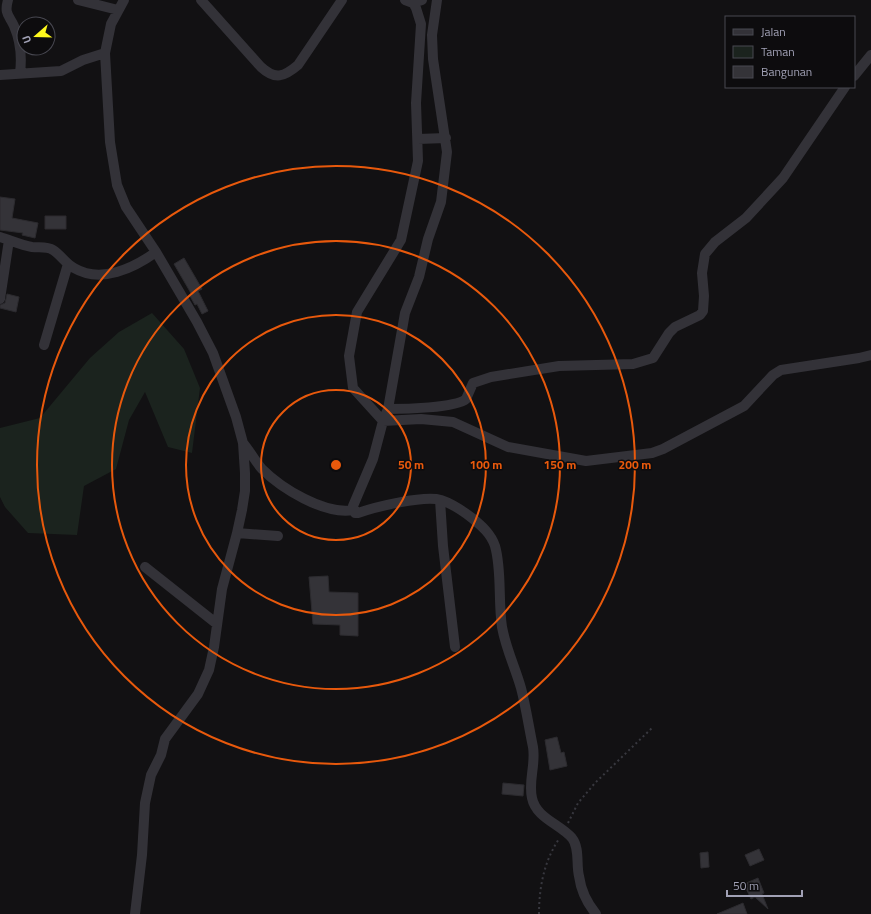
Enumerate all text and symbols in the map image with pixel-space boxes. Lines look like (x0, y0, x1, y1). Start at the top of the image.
north arrow (16, 16, 56, 56)
legend (725, 16, 855, 88)
text: Jalan (761, 22, 786, 41)
text: U (18, 33, 35, 46)
text: Taman (761, 42, 795, 61)
text: Bangunan (761, 62, 812, 81)
text: 50 m (398, 455, 424, 474)
text: 100 m (470, 455, 502, 474)
text: 150 m (544, 455, 576, 474)
text: 200 m (619, 455, 651, 474)
centre of rings (329, 458, 343, 472)
scale bar (727, 872, 802, 898)
text: 50 m (733, 876, 759, 895)

